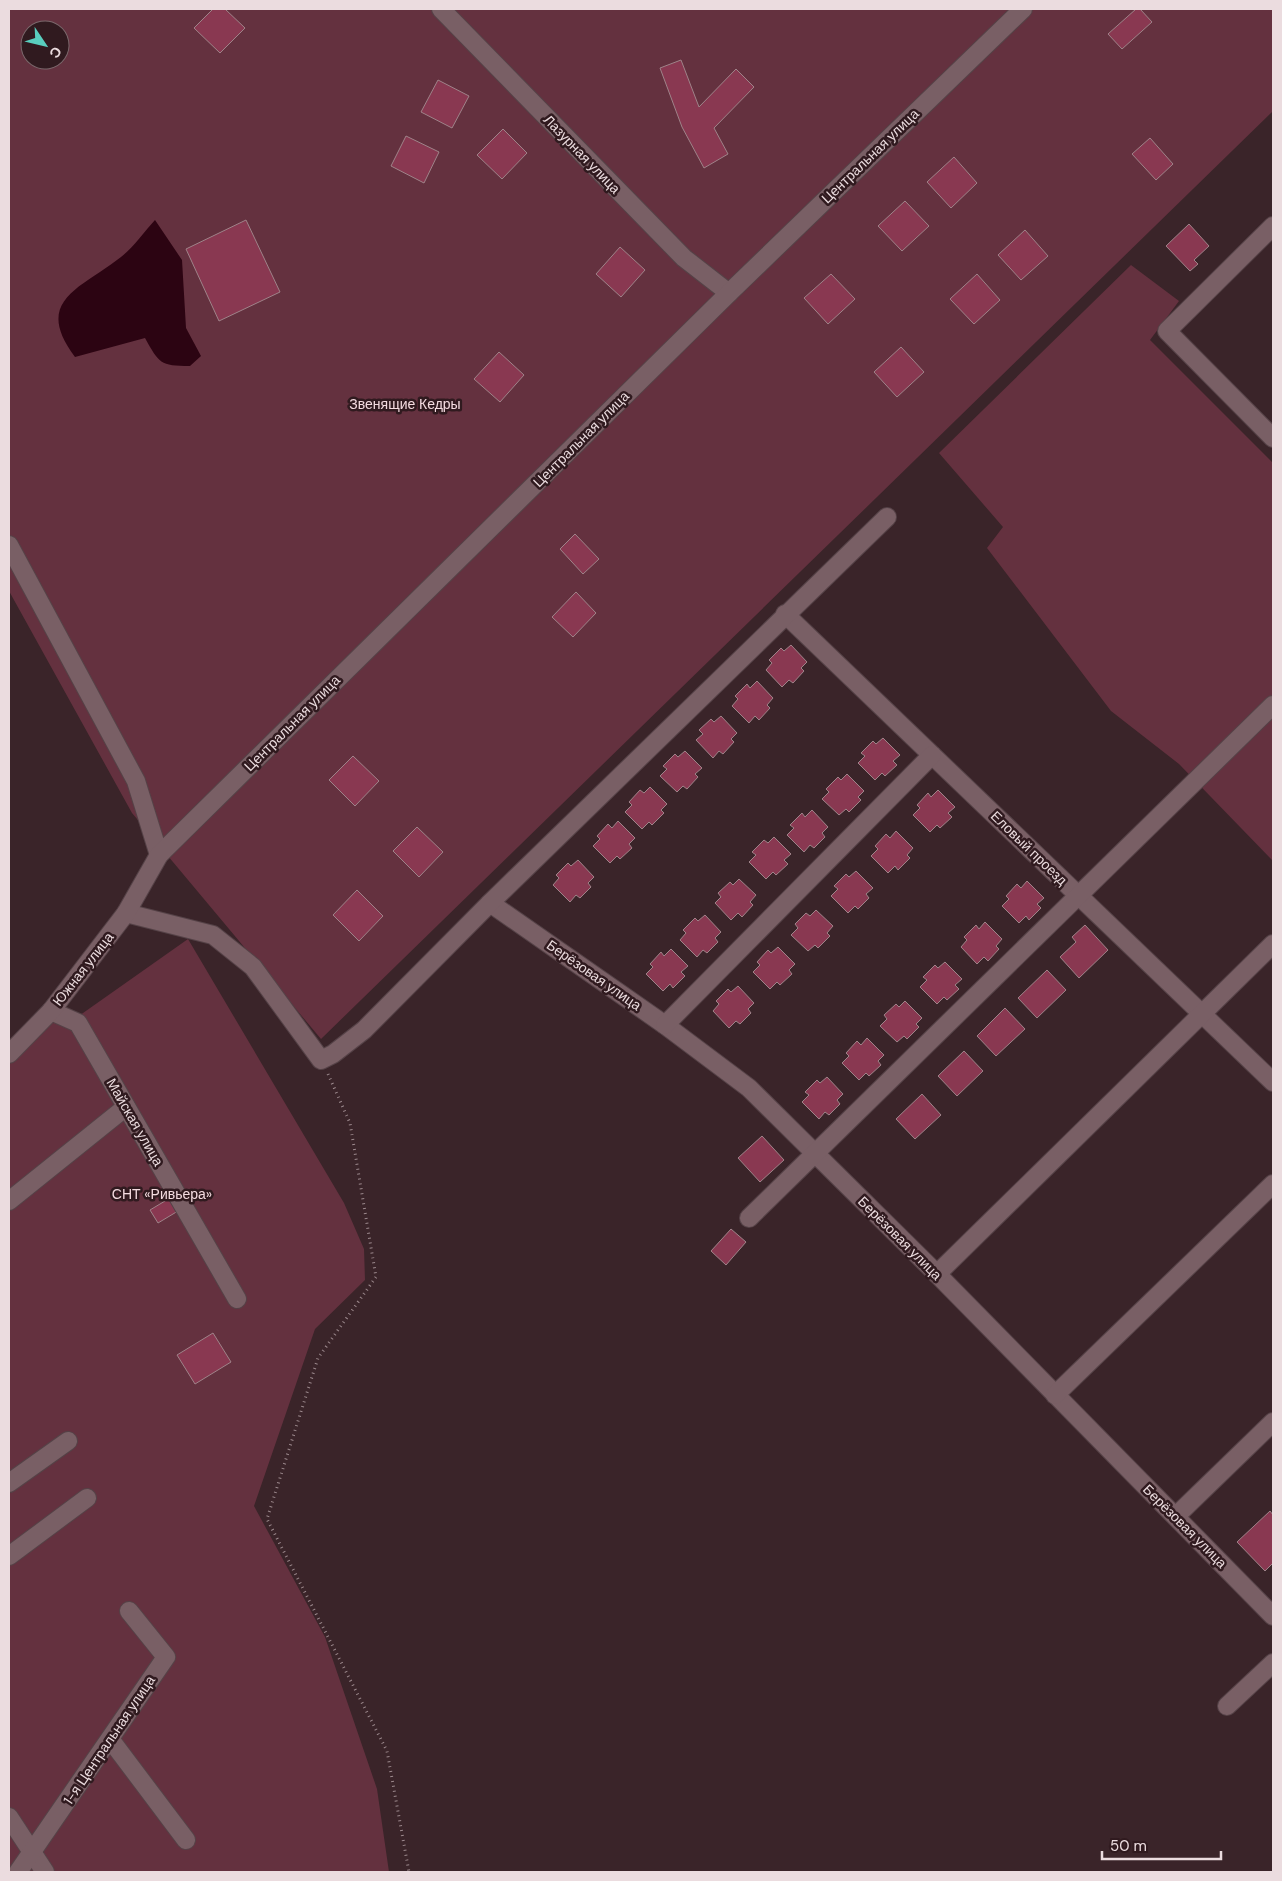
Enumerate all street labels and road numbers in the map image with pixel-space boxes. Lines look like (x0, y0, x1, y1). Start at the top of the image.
street label: Центральная улица (817, 105, 923, 207)
street label: Лазурная улица (540, 111, 624, 197)
street label: Центральная улица (529, 387, 633, 491)
street label: Центральная улица (240, 671, 344, 775)
street label: Еловый проезд (987, 807, 1071, 889)
street label: Южная улица (49, 928, 118, 1010)
street label: Берёзовая улица (543, 936, 645, 1014)
street label: Майская улица (103, 1075, 168, 1169)
street label: Берёзовая улица (854, 1192, 946, 1284)
street label: Берёзовая улица (1139, 1480, 1231, 1572)
street label: 1-я Центральная улица (59, 1672, 159, 1808)

